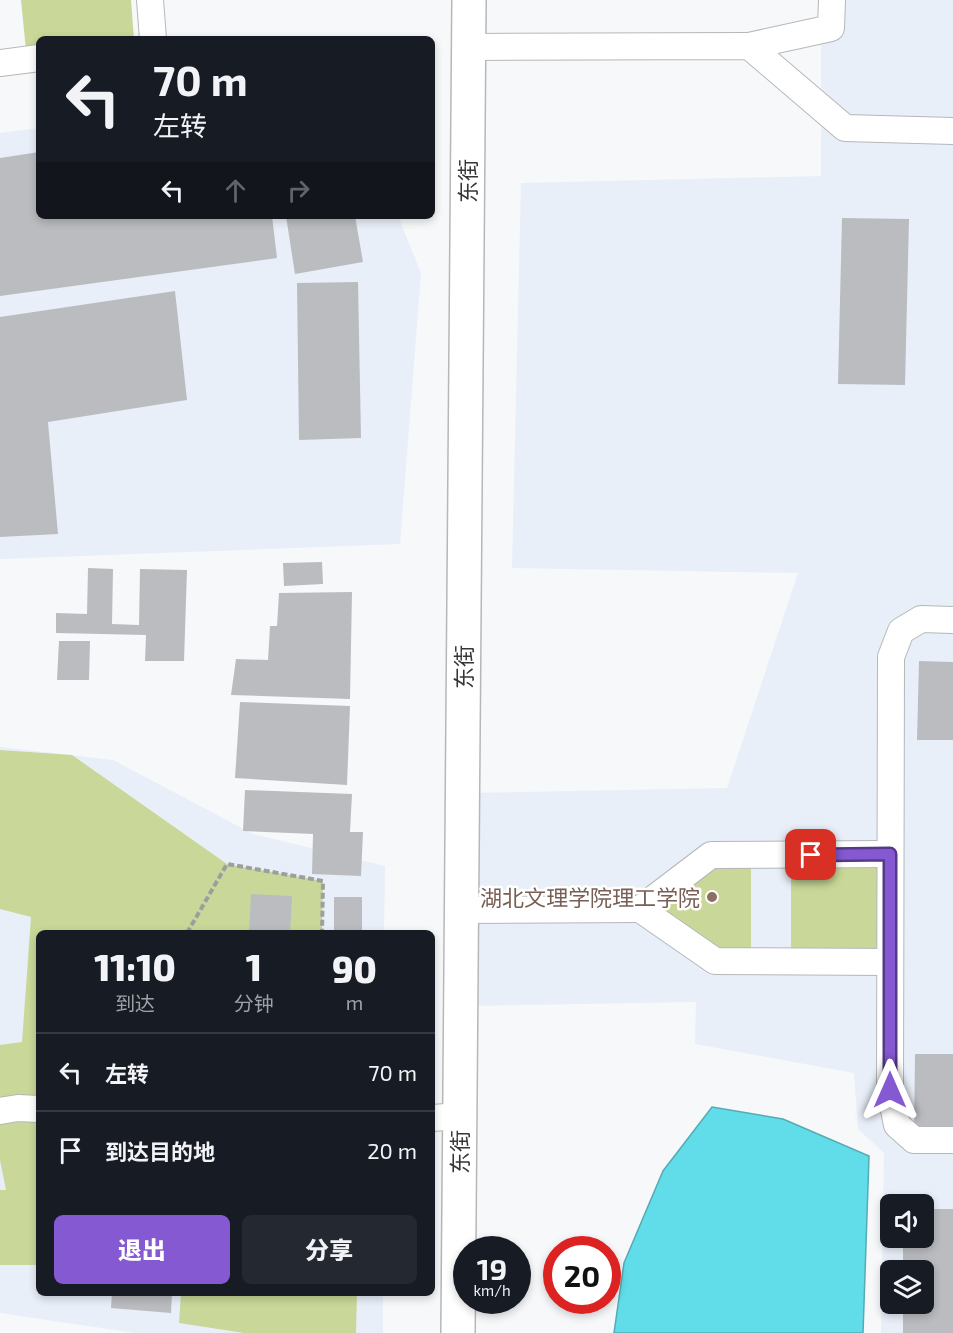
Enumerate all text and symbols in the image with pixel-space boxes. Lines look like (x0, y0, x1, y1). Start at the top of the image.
text: 70 m (153, 54, 248, 104)
icon: left (54, 60, 132, 138)
text: 左转 (153, 109, 207, 141)
street label: 东街 (454, 159, 480, 203)
icon: left (156, 174, 189, 207)
icon: ahead (219, 174, 252, 207)
icon: right (282, 174, 315, 207)
street label: 东街 (450, 645, 476, 689)
pin (785, 829, 836, 880)
icon: arrive (794, 838, 827, 871)
place label: 湖北文理学院理工学院 (480, 884, 700, 910)
marker: 湖北文理学院理工学院 (705, 890, 719, 904)
text: 11:10 (94, 945, 176, 988)
text: 1 (246, 945, 262, 988)
text: 90 (332, 947, 377, 990)
text: m (346, 990, 363, 1014)
text: 到达 (115, 991, 155, 1015)
text: 分钟 (234, 991, 274, 1015)
icon: left (54, 1056, 87, 1089)
position arrow (858, 1058, 922, 1122)
text: 70 m (368, 1059, 417, 1085)
text: 左转 (105, 1060, 149, 1086)
street label: 东街 (446, 1130, 472, 1174)
icon: arrive (54, 1134, 87, 1167)
text: 20 m (367, 1137, 417, 1163)
text: 到达目的地 (105, 1138, 215, 1164)
map controls (880, 1194, 934, 1314)
button: sound (880, 1194, 934, 1248)
button: 退出 (54, 1215, 230, 1284)
button: 分享 (242, 1215, 417, 1284)
speed limit sign: 20 (543, 1236, 621, 1314)
text: 19 (477, 1250, 507, 1286)
button: layers (880, 1260, 934, 1314)
text: km/h (473, 1281, 511, 1299)

